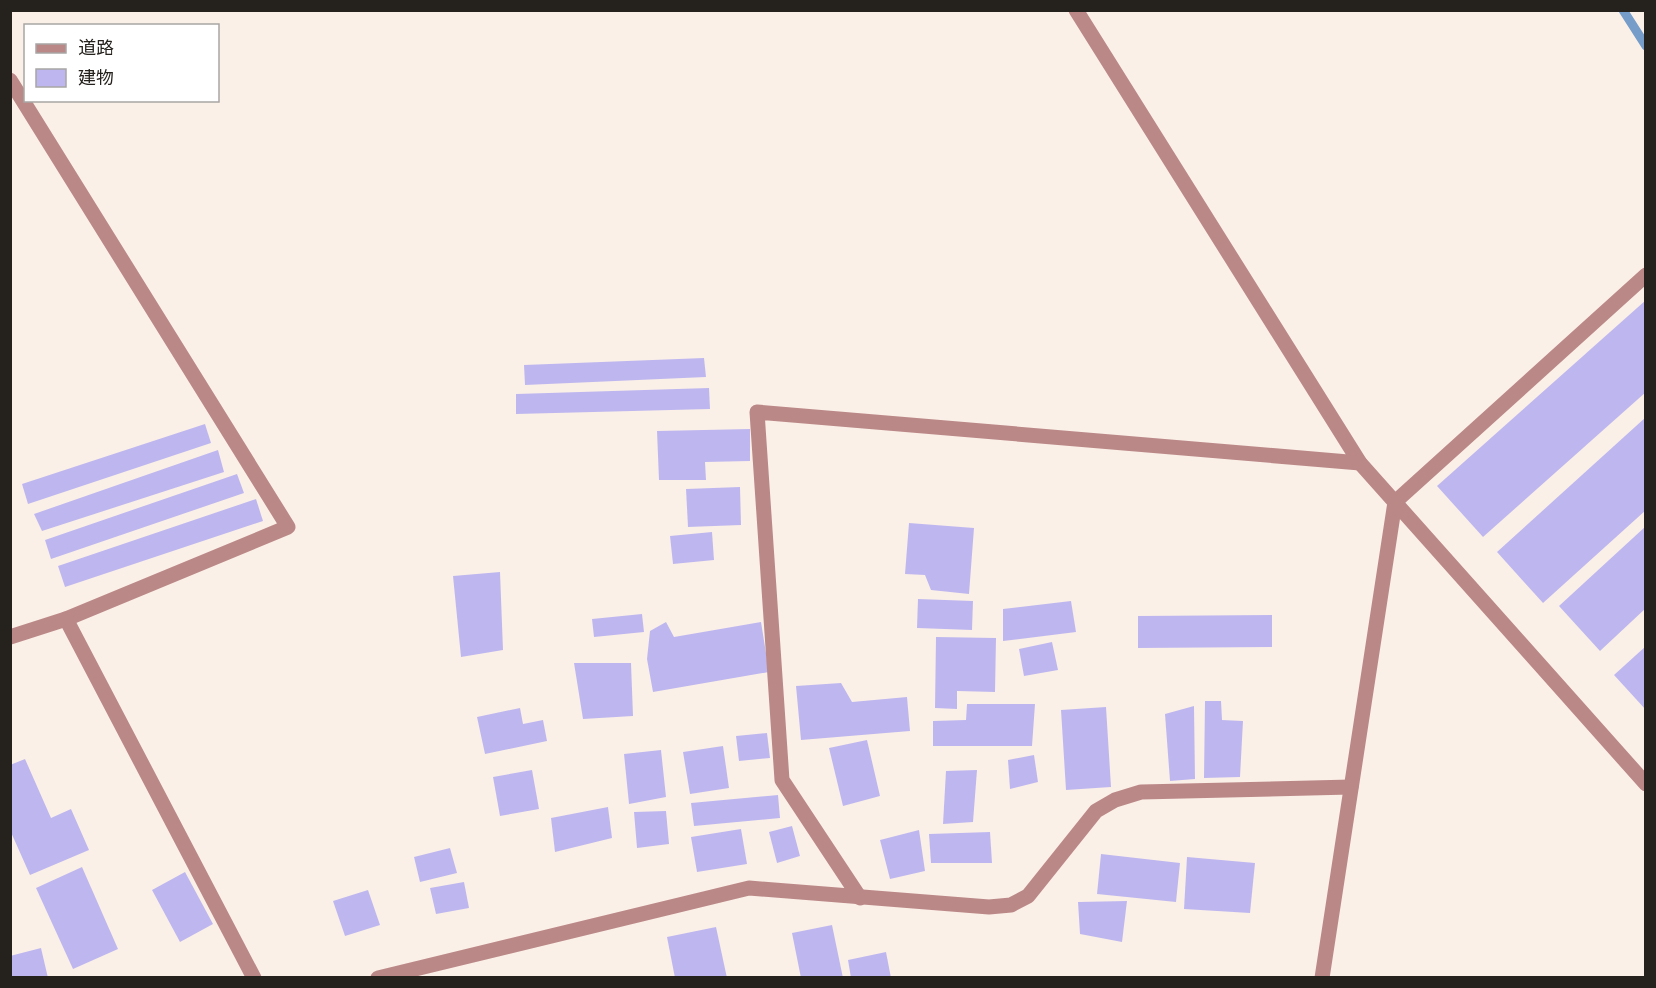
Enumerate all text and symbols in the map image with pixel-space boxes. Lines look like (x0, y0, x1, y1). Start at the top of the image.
legend (24, 24, 219, 102)
text: 道路 (78, 38, 114, 58)
text: 建物 (78, 68, 114, 88)

